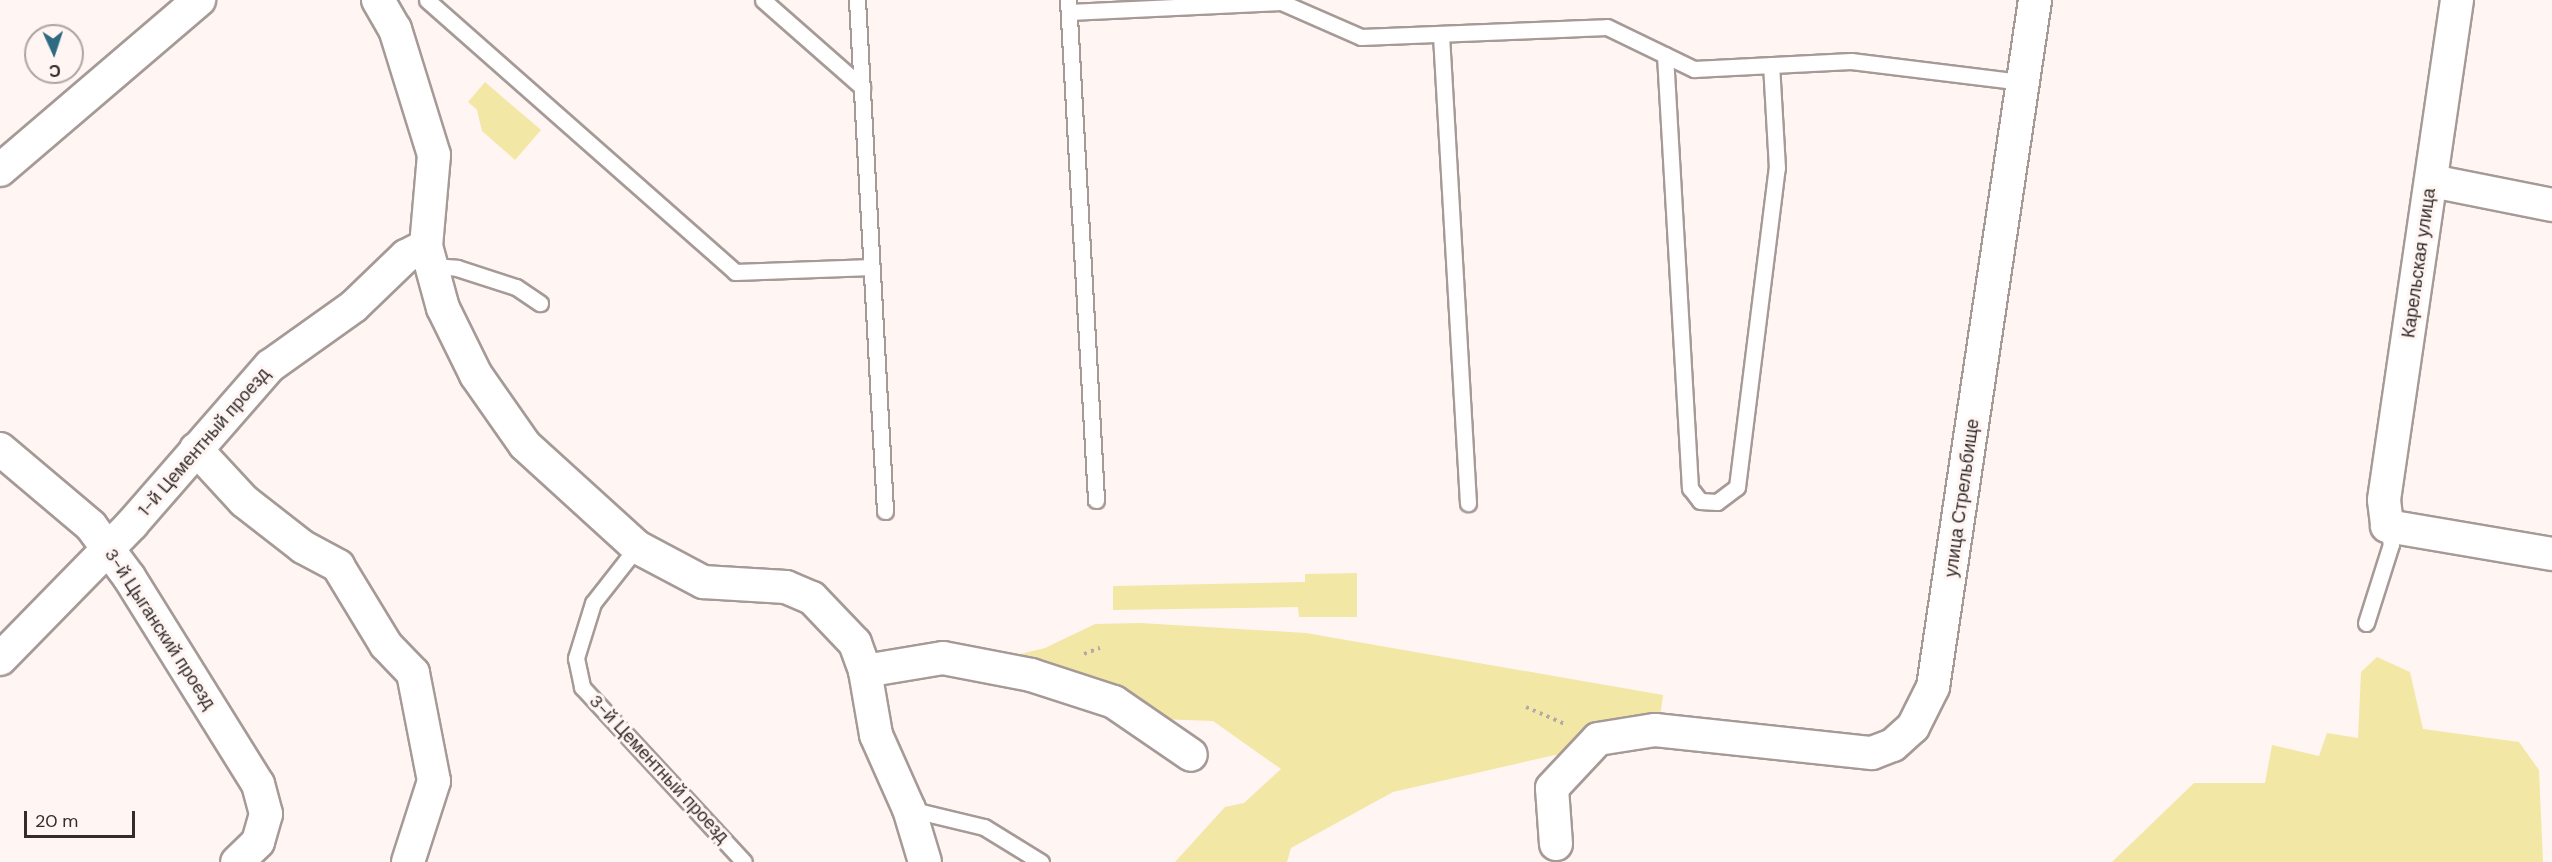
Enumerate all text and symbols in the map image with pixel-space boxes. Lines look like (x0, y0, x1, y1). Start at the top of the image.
north arrow (24, 24, 84, 84)
text: С (49, 60, 61, 81)
street label: Карельская улица (2398, 187, 2440, 339)
street label: 1-й Цементный проезд (134, 363, 274, 521)
street label: улица Стрельбище (1940, 417, 1984, 579)
street label: 3-й Цыганский проезд (100, 545, 220, 713)
street label: 3-й Цементный проезд (585, 690, 733, 848)
scale bar (27, 799, 138, 837)
text: 20 m (35, 809, 78, 833)

